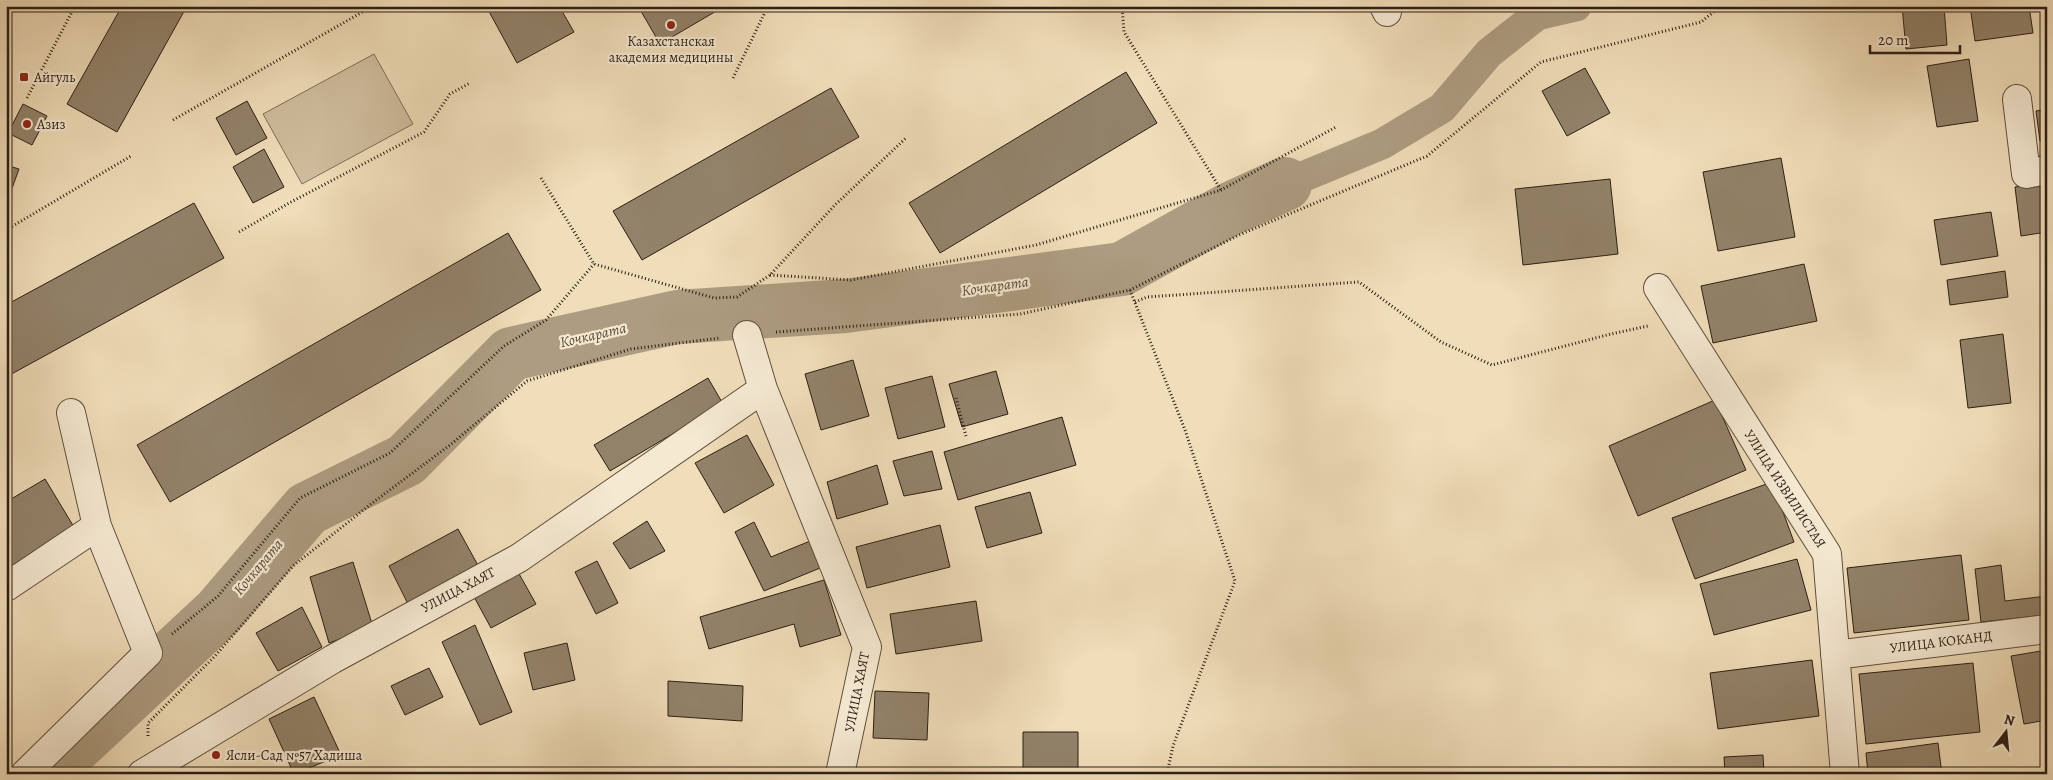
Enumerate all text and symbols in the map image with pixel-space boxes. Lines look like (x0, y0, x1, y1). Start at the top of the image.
marker: Казахстанская академия медицины (665, 19, 677, 31)
scale bar (1870, 22, 1960, 54)
text: 20 m (1878, 30, 1909, 50)
place label: Казахстанская академия медицины (609, 32, 733, 67)
place label: Айгуль (33, 68, 75, 87)
marker: Айгуль (18, 71, 30, 83)
place label: Азиз (36, 115, 65, 134)
marker: Азиз (21, 118, 33, 130)
water label: Кочкарата (960, 271, 1030, 301)
water label: Кочкарата (558, 318, 628, 352)
street label: УЛИЦА ИЗВИЛИСТАЯ (1740, 426, 1830, 552)
water label: Кочкарата (229, 535, 287, 599)
street label: УЛИЦА ХАЯТ (418, 562, 499, 617)
street label: УЛИЦА КОКАНД (1889, 626, 1993, 658)
street label: УЛИЦА ХАЯТ (840, 650, 874, 734)
north arrow (1980, 708, 2030, 758)
text: N (2002, 709, 2017, 731)
place label: Ясли-Сад №57 Хадиша (226, 746, 363, 765)
marker: Ясли-Сад №57 Хадиша (210, 749, 222, 761)

